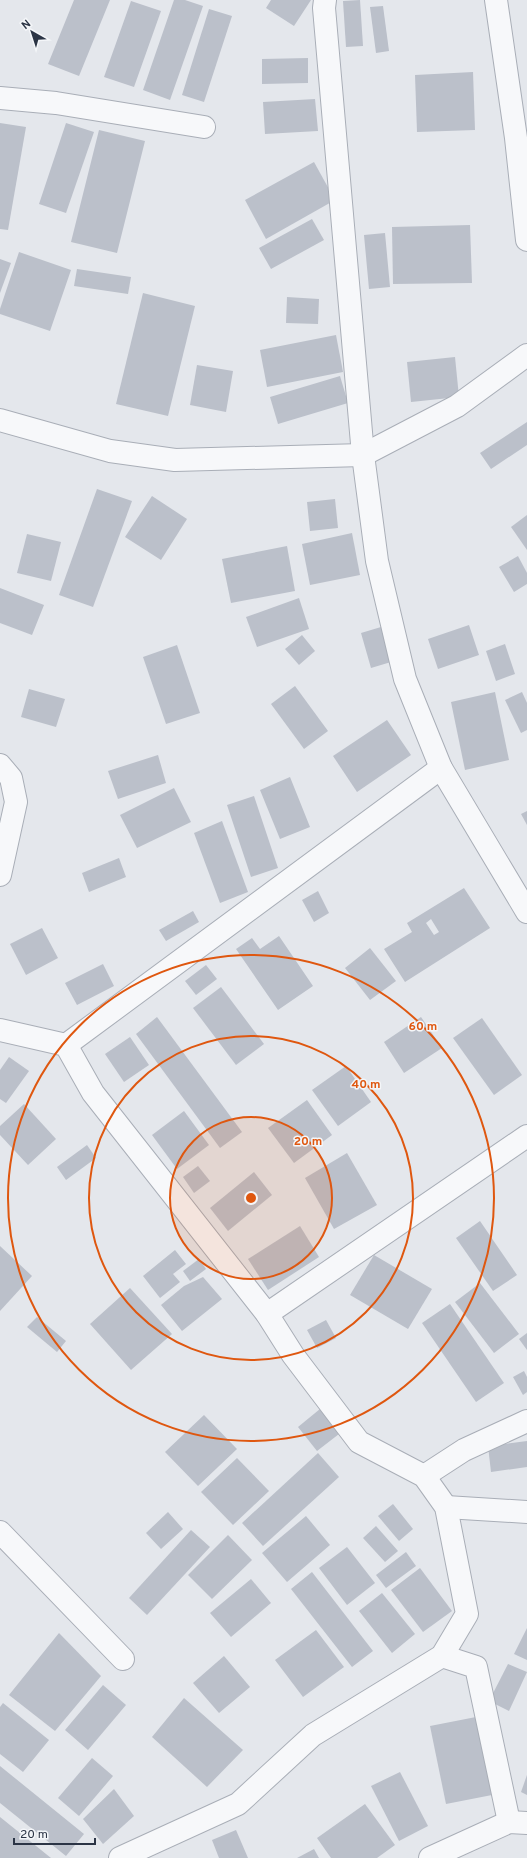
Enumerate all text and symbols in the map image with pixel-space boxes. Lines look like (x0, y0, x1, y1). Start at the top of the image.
north arrow (12, 12, 52, 52)
text: N (19, 17, 34, 33)
text: 60 m (409, 1019, 437, 1035)
text: 40 m (351, 1077, 381, 1093)
text: 20 m (294, 1134, 322, 1150)
centre of rings (244, 1191, 258, 1205)
scale bar (14, 1820, 95, 1846)
text: 20 m (20, 1827, 48, 1843)

